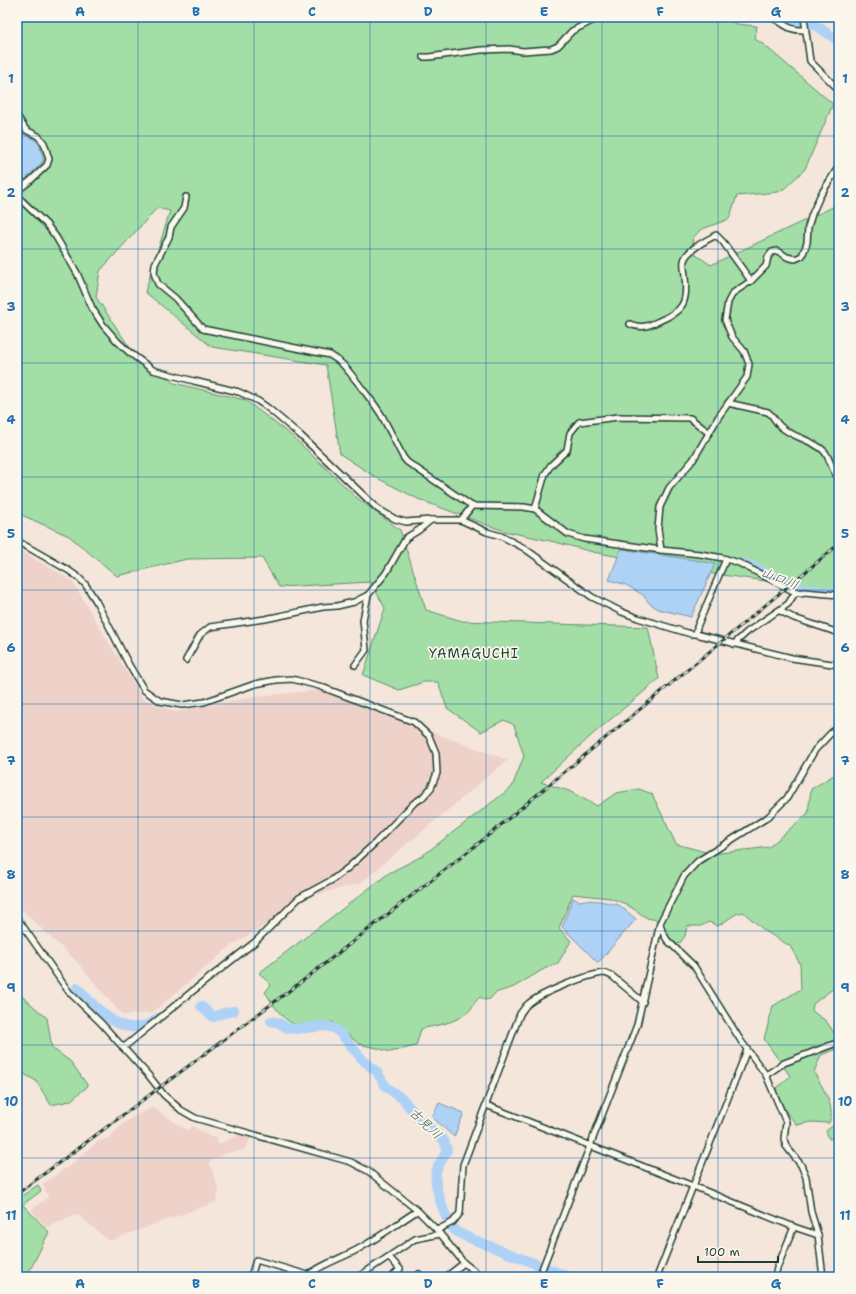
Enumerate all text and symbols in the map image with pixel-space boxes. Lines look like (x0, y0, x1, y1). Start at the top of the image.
text: A (75, 3, 85, 20)
text: B (192, 3, 200, 20)
text: C (308, 3, 316, 20)
text: D (423, 3, 433, 20)
text: E (540, 3, 549, 20)
text: F (656, 3, 664, 20)
text: G (771, 3, 782, 20)
text: 1 (8, 70, 14, 87)
text: 1 (842, 70, 848, 87)
text: 2 (6, 184, 16, 201)
text: 2 (840, 184, 850, 201)
text: 3 (6, 298, 16, 315)
text: 3 (840, 298, 850, 315)
text: 4 (6, 411, 16, 428)
text: 4 (840, 411, 850, 428)
text: 5 (7, 525, 15, 542)
text: 5 (841, 525, 849, 542)
water label: 山口川 (759, 563, 801, 594)
text: 6 (6, 639, 16, 656)
text: 6 (840, 639, 850, 656)
district label: YAMAGUCHI (429, 645, 519, 662)
text: 7 (6, 752, 16, 769)
text: 7 (840, 752, 850, 769)
text: 8 (6, 866, 16, 883)
text: 8 (840, 866, 850, 883)
text: 9 (6, 979, 16, 996)
text: 9 (840, 979, 850, 996)
text: 10 (4, 1093, 18, 1110)
text: 10 (838, 1093, 852, 1110)
water label: 古見川 (406, 1104, 446, 1143)
text: 11 (5, 1207, 17, 1224)
text: 11 (839, 1207, 851, 1224)
scale bar (698, 1238, 778, 1264)
text: 100 m (704, 1244, 740, 1260)
text: A (75, 1275, 85, 1292)
text: B (192, 1275, 200, 1292)
text: C (308, 1275, 316, 1292)
text: D (423, 1275, 433, 1292)
text: E (540, 1275, 549, 1292)
text: F (656, 1275, 664, 1292)
text: G (771, 1275, 782, 1292)

